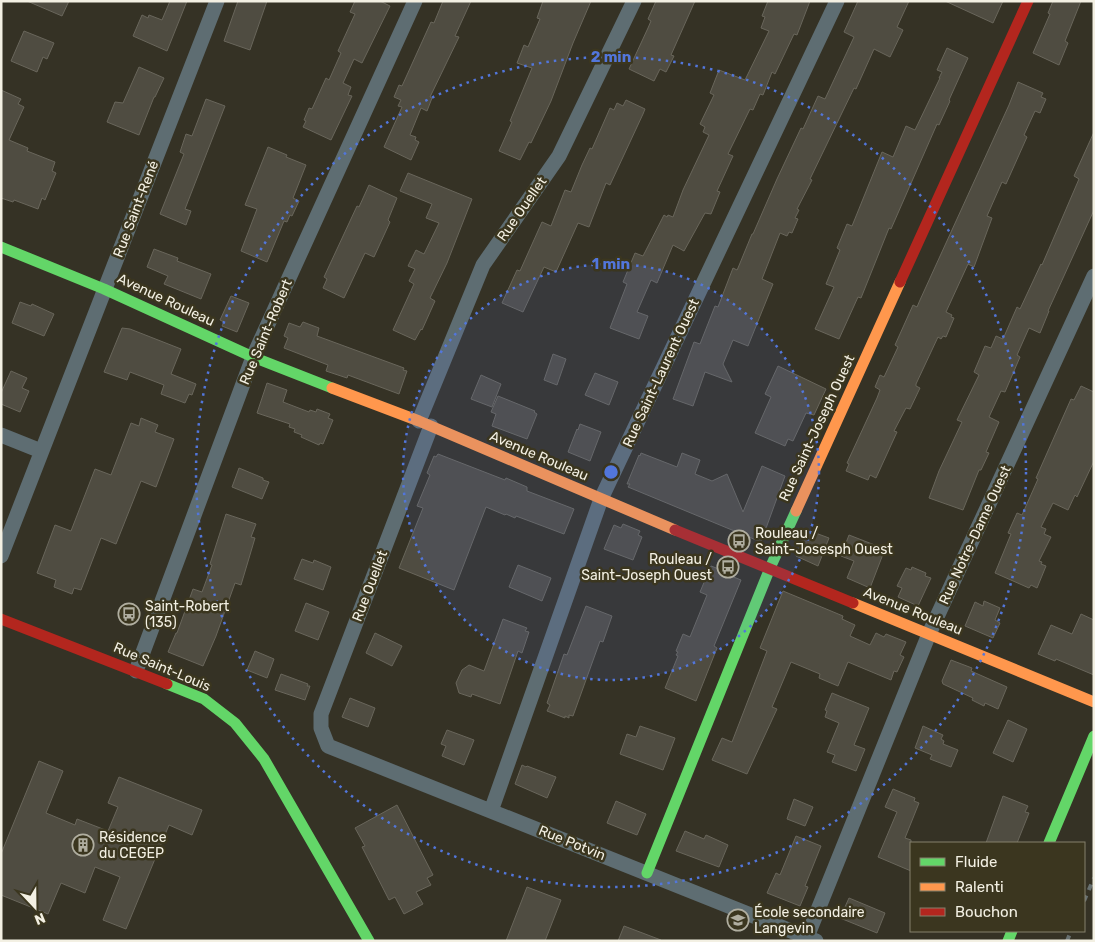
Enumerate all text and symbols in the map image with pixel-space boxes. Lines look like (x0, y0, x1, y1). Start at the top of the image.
text: 2 min (591, 48, 631, 66)
street label: Rue Saint-René (110, 158, 162, 260)
street label: Rue Ouellet (494, 173, 551, 244)
text: 1 min (592, 255, 630, 273)
street label: Avenue Rouleau (115, 270, 217, 330)
street label: Rue Saint-Robert (236, 276, 296, 387)
street label: Rue Saint-Laurent Ouest (619, 296, 703, 450)
street label: Rue Saint-Joseph Ouest (776, 352, 859, 504)
street label: Avenue Rouleau (487, 428, 591, 484)
street label: Rue Notre-Dame Ouest (935, 462, 1015, 607)
centre of rings (602, 463, 620, 481)
place label: Rouleau / Saint-Josesph Ouest (755, 525, 893, 558)
bus stop icon: Rouleau / Saint-Josesph Ouest (727, 529, 751, 553)
street label: Rue Ouellet (349, 548, 392, 624)
place label: Rouleau / Saint-Joseph Ouest (581, 551, 713, 584)
bus stop icon: Rouleau / Saint-Joseph Ouest (716, 555, 740, 579)
street label: Avenue Rouleau (861, 583, 965, 639)
place label: Saint-Robert (135) (145, 598, 230, 631)
bus stop icon: Saint-Robert (135) (117, 602, 141, 626)
street label: Rue Saint-Louis (111, 639, 213, 695)
street label: Rue Potvin (536, 822, 608, 864)
place label: Résidence du CEGEP (99, 829, 167, 862)
building icon: Résidence du CEGEP (71, 833, 95, 857)
legend (910, 842, 1085, 932)
text: Fluide (955, 853, 997, 871)
text: Ralenti (955, 878, 1004, 896)
north arrow (10, 882, 60, 932)
place label: École secondaire Langevin (754, 903, 865, 937)
text: Bouchon (955, 903, 1018, 921)
school or university icon: École secondaire Langevin (726, 908, 750, 932)
text: N (32, 909, 48, 928)

